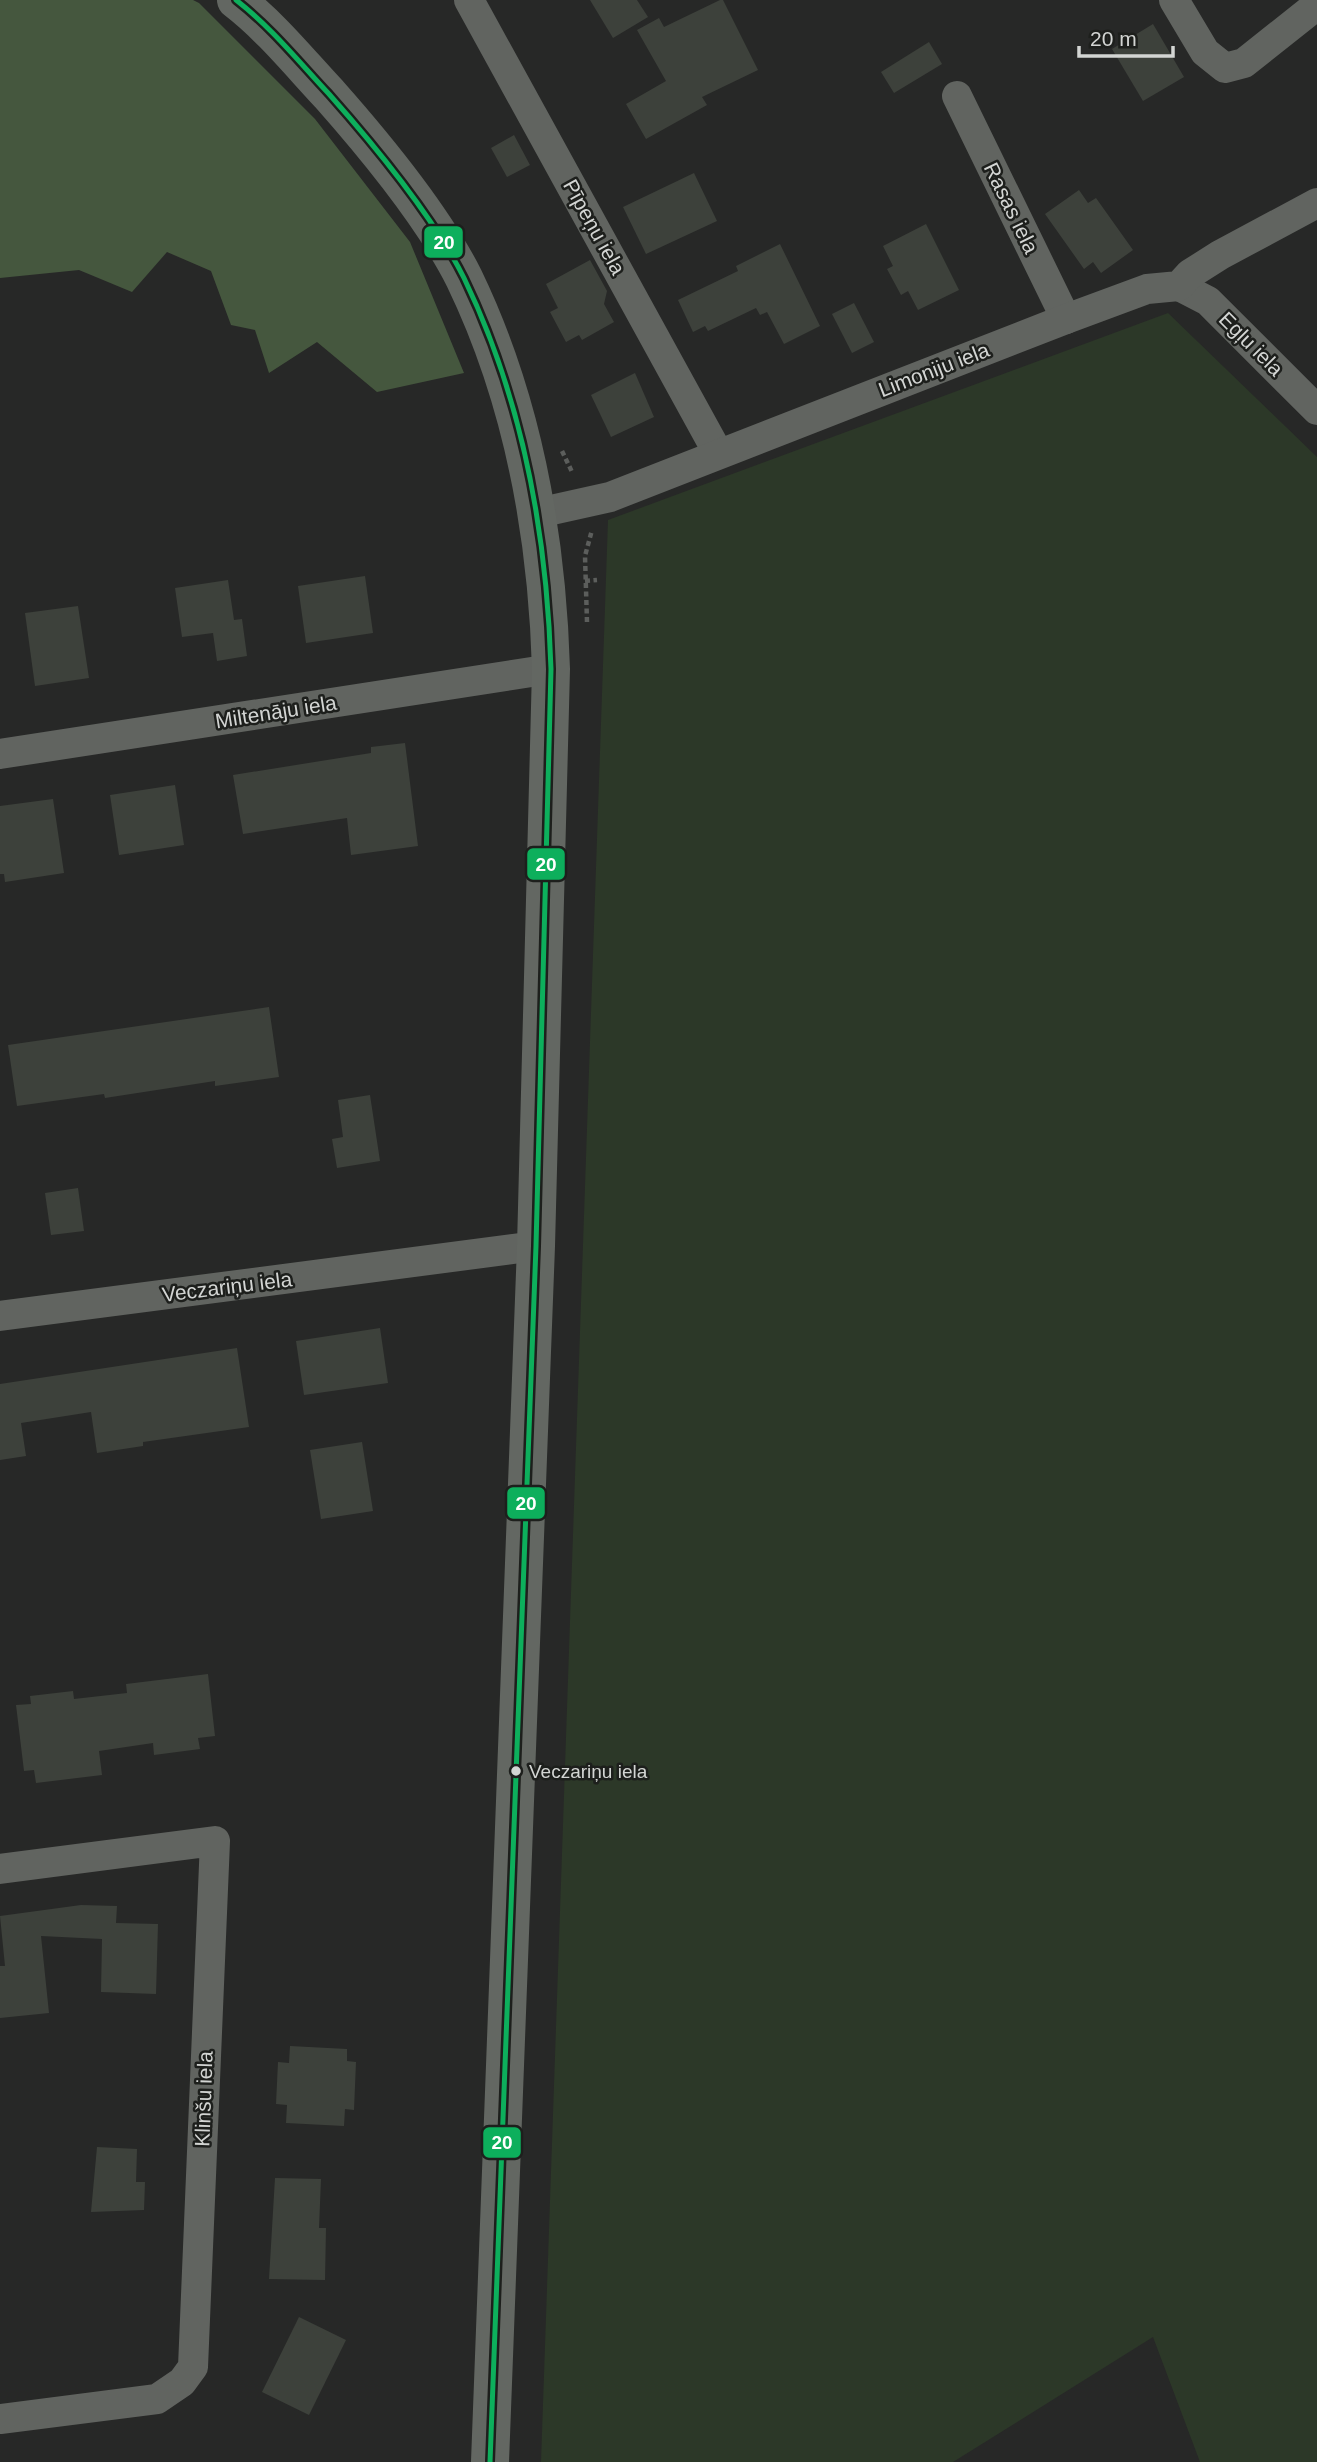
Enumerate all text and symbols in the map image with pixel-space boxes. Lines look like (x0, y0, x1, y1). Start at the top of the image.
scale bar (1079, 14, 1174, 58)
text: 20 m (1090, 27, 1137, 50)
street label: Rasas iela (980, 159, 1043, 257)
street label: Pīpeņu iela (559, 175, 630, 279)
line badge: 20 (423, 225, 464, 259)
text: 20 (433, 232, 455, 253)
street label: Egļu iela (1215, 307, 1288, 380)
street label: Limoniju iela (875, 338, 993, 401)
street label: Miltenāju iela (214, 691, 339, 732)
line badge: 20 (526, 847, 566, 881)
text: 20 (535, 854, 557, 875)
street label: Veczariņu iela (161, 1267, 294, 1306)
line badge: 20 (506, 1486, 546, 1520)
text: 20 (515, 1493, 537, 1514)
place label: Veczariņu iela (529, 1761, 648, 1782)
marker: Veczariņu iela (509, 1764, 523, 1778)
street label: Klinšu iela (190, 2050, 217, 2147)
line badge: 20 (482, 2126, 522, 2159)
text: 20 (491, 2132, 513, 2153)

